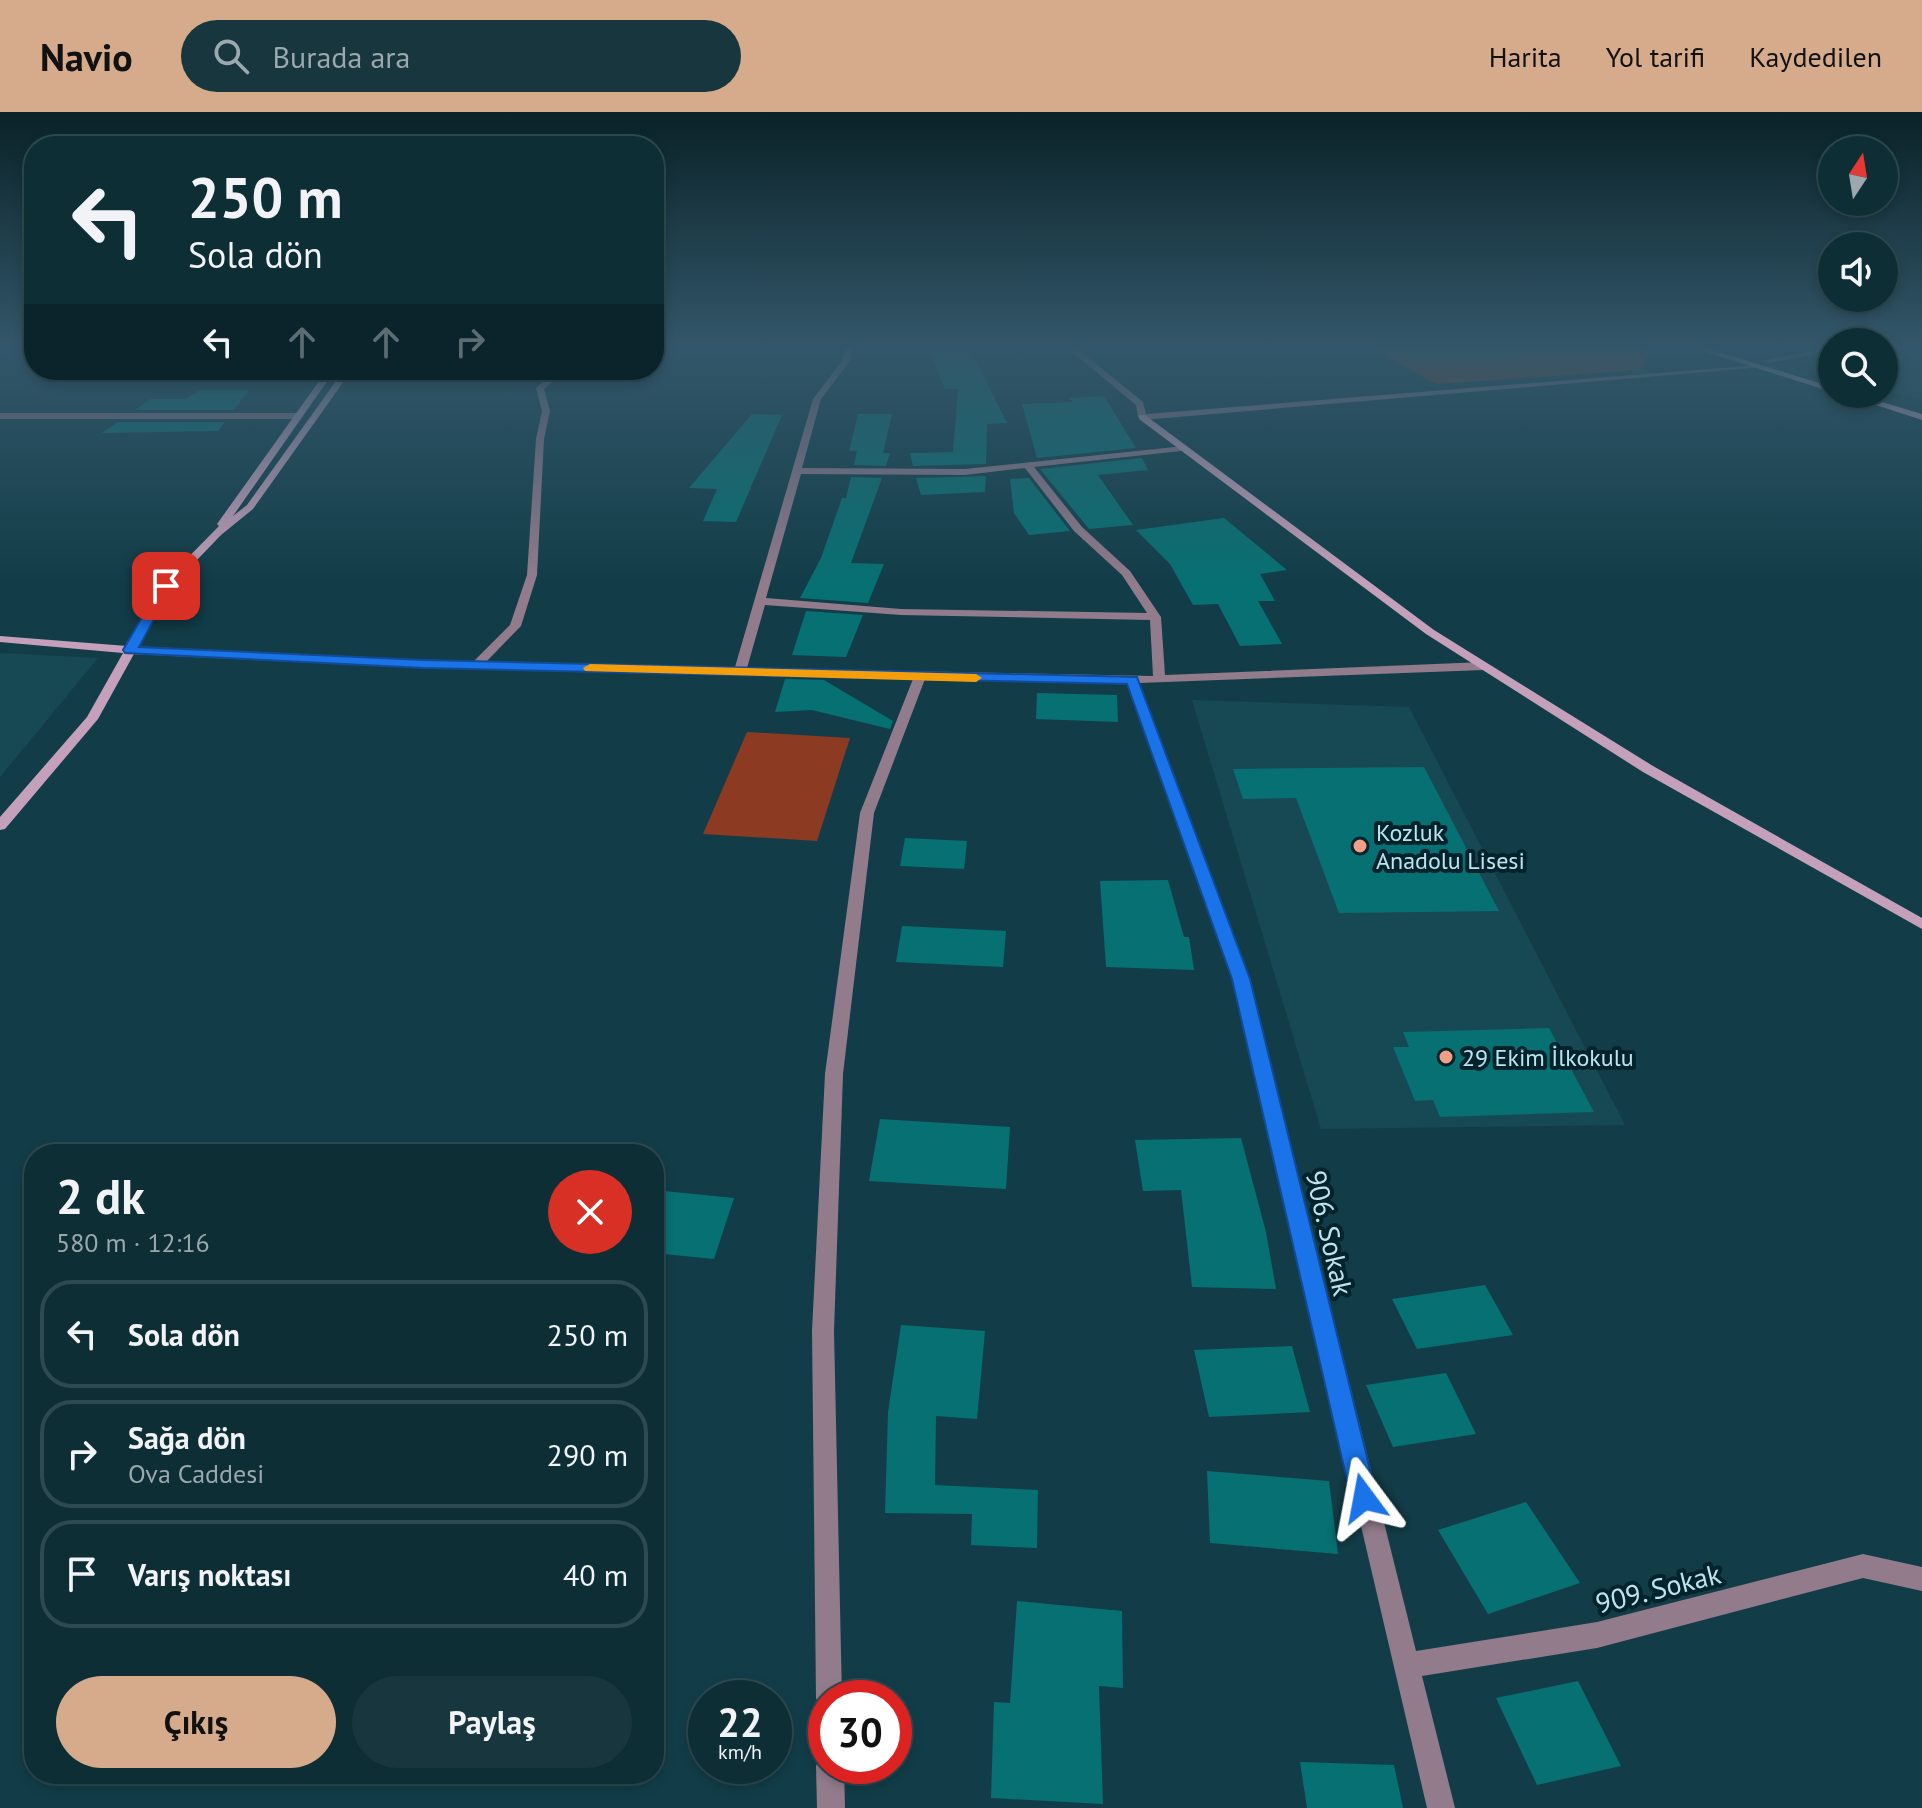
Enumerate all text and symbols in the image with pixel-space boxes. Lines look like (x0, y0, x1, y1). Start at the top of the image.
search box (181, 20, 741, 92)
text: Navio (40, 32, 133, 81)
icon: search (209, 34, 253, 78)
text: Burada ara (273, 37, 410, 76)
text: Harita (1489, 38, 1562, 75)
text: Yol tarifi (1606, 38, 1705, 75)
text: Kaydedilen (1749, 38, 1882, 75)
north arrow (1818, 136, 1898, 216)
map controls (1818, 136, 1898, 408)
text: 250 m (188, 161, 343, 233)
icon: left (56, 168, 160, 272)
text: Sola dön (188, 231, 323, 278)
button: sound (1818, 232, 1898, 312)
icon: left (196, 320, 240, 364)
icon: ahead (280, 320, 324, 364)
icon: ahead (364, 320, 408, 364)
icon: right (448, 320, 492, 364)
button: search (1818, 328, 1898, 408)
pin (132, 552, 200, 620)
icon: arrive (144, 564, 188, 608)
place label: Kozluk Anadolu Lisesi (1376, 817, 1525, 876)
marker: Kozluk Anadolu Lisesi (1351, 837, 1369, 855)
place label: 29 Ekim İlkokulu (1462, 1042, 1634, 1073)
marker: 29 Ekim İlkokulu (1437, 1048, 1455, 1066)
text: 2 dk (56, 1165, 145, 1227)
street label: 906. Sokak (1298, 1167, 1363, 1300)
button: close (548, 1170, 632, 1254)
text: 580 m · 12:16 (56, 1226, 210, 1259)
icon: left (60, 1312, 104, 1356)
text: Sola dön (128, 1315, 240, 1354)
text: 250 m (547, 1315, 628, 1354)
text: Sağa dön (128, 1418, 246, 1457)
icon: right (60, 1432, 104, 1476)
text: 290 m (547, 1435, 628, 1474)
position arrow (1322, 1456, 1406, 1540)
text: Ova Caddesi (128, 1457, 264, 1490)
icon: arrive (60, 1552, 104, 1596)
street label: 909. Sokak (1592, 1554, 1725, 1621)
text: Varış noktası (128, 1555, 291, 1594)
text: 40 m (563, 1555, 628, 1594)
button: Çıkış (56, 1676, 336, 1768)
button: Paylaş (352, 1676, 632, 1768)
speed limit sign: 30 (808, 1680, 912, 1784)
text: 22 (717, 1696, 763, 1748)
text: km/h (718, 1739, 762, 1765)

